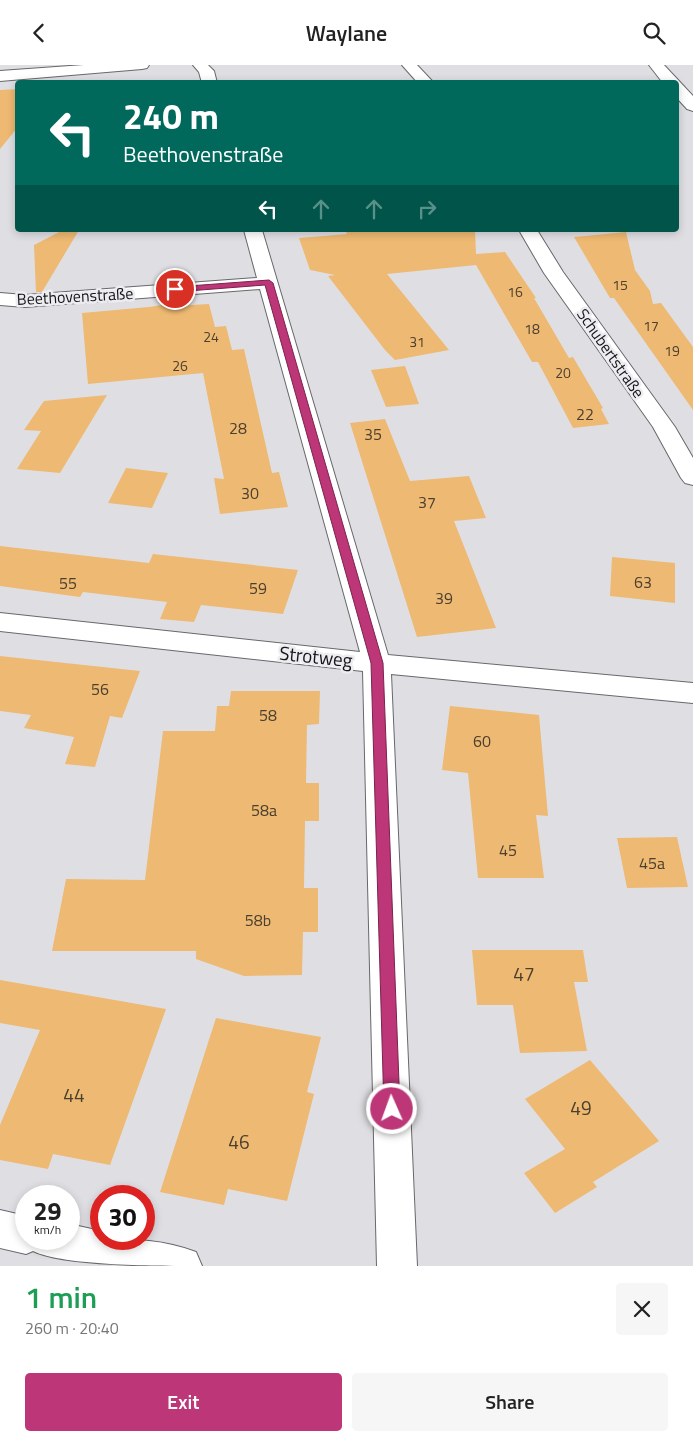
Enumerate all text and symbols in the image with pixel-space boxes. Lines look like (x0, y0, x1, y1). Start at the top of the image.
text: Waylane (306, 16, 387, 50)
icon: back (25, 19, 53, 47)
icon: search (640, 19, 668, 47)
text: 240 m (123, 89, 219, 143)
icon: left (40, 100, 105, 165)
text: Beethovenstraße (123, 137, 283, 171)
icon: left (254, 195, 282, 223)
icon: ahead (307, 195, 335, 223)
icon: ahead (360, 195, 388, 223)
icon: right (413, 195, 441, 223)
pin (154, 268, 196, 310)
house number: 15 (612, 274, 628, 295)
icon: arrive (161, 275, 189, 303)
street label: Beethovenstraße (16, 281, 134, 311)
house number: 16 (507, 281, 523, 302)
street label: Schubertstraße (571, 303, 651, 403)
house number: 17 (643, 315, 659, 336)
house number: 18 (524, 318, 540, 339)
house number: 24 (203, 326, 219, 347)
house number: 31 (409, 331, 425, 352)
house number: 19 (664, 340, 680, 361)
house number: 26 (172, 355, 188, 376)
house number: 20 (555, 362, 571, 383)
house number: 22 (576, 402, 594, 426)
house number: 28 (229, 416, 247, 440)
house number: 35 (364, 422, 382, 446)
house number: 30 (241, 481, 259, 505)
house number: 37 (418, 490, 436, 514)
house number: 63 (634, 570, 652, 594)
house number: 55 (59, 571, 77, 595)
house number: 59 (249, 576, 267, 600)
house number: 39 (435, 586, 453, 610)
street label: Strotweg (278, 638, 354, 674)
house number: 56 (91, 677, 109, 701)
house number: 58 (259, 703, 277, 727)
house number: 60 (473, 729, 491, 753)
house number: 58a (251, 798, 277, 822)
house number: 45 (499, 838, 517, 862)
house number: 45a (639, 851, 665, 875)
house number: 58b (245, 908, 271, 932)
house number: 47 (513, 959, 535, 988)
house number: 44 (63, 1080, 85, 1109)
position arrow (365, 1082, 417, 1134)
house number: 49 (570, 1093, 592, 1122)
house number: 46 (228, 1127, 250, 1156)
speed limit sign: 30 (90, 1185, 155, 1250)
text: 29 (33, 1192, 62, 1230)
text: km/h (34, 1220, 61, 1239)
text: 1 min (25, 1274, 97, 1320)
button: close (616, 1283, 668, 1335)
text: 260 m · 20:40 (25, 1316, 119, 1340)
button: Exit (25, 1373, 342, 1431)
button: Share (352, 1373, 668, 1431)

